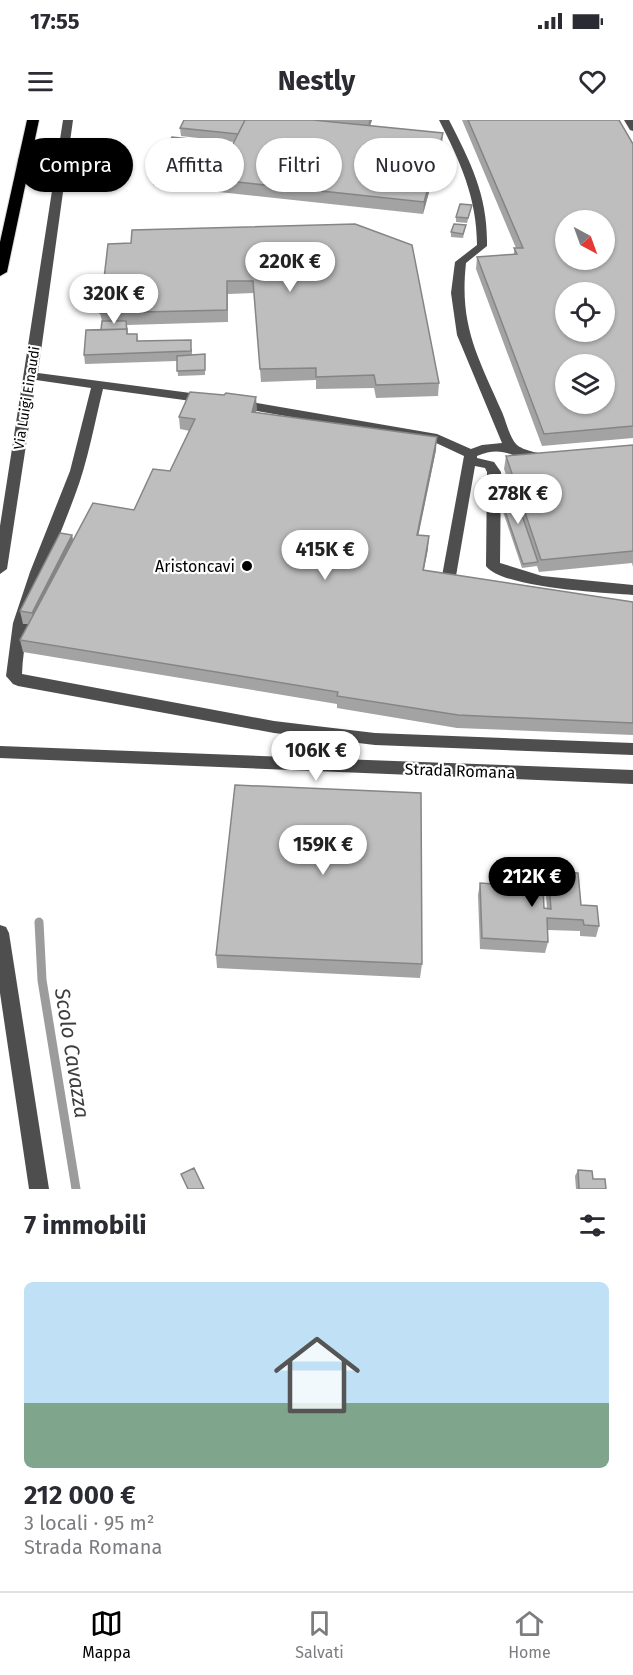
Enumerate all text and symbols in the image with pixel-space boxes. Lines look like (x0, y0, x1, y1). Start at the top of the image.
text: 17:55 (30, 8, 79, 35)
icon: menu (24, 65, 57, 98)
text: Nestly (278, 65, 355, 97)
icon: heart (576, 65, 609, 98)
chip: Compra (18, 138, 133, 192)
chip: Affitta (145, 138, 244, 192)
chip: Filtri (256, 138, 342, 192)
chip: Nuovo (354, 138, 457, 192)
north arrow (555, 210, 615, 270)
map controls (555, 210, 615, 414)
pin: 220K € (241, 242, 339, 293)
text: 220K € (259, 249, 321, 273)
pin: 320K € (65, 274, 163, 325)
text: 320K € (83, 281, 145, 305)
button: locate (555, 282, 615, 342)
street label: Via Luigi Einaudi (10, 345, 44, 451)
button: layers (555, 354, 615, 414)
pin: 278K € (469, 474, 567, 525)
text: 278K € (488, 481, 548, 505)
pin: 415K € (276, 530, 374, 581)
text: 415K € (295, 537, 355, 561)
place label: Aristoncavi (155, 557, 235, 576)
marker: Aristoncavi (240, 559, 254, 573)
pin: 106K € (267, 731, 365, 782)
text: 106K € (285, 738, 347, 762)
street label: Strada Romana (404, 760, 516, 782)
pin: 159K € (274, 825, 372, 876)
text: 159K € (293, 832, 353, 856)
pin: 212K € (483, 857, 581, 908)
text: 212K € (503, 864, 561, 888)
water label: Scolo Cavazza (49, 985, 95, 1120)
icon: filters (576, 1209, 609, 1242)
text: 7 immobili (24, 1210, 147, 1241)
icon: home (263, 1321, 371, 1429)
text: 212 000 € (24, 1480, 136, 1511)
text: 3 locali · 95 m² (24, 1511, 155, 1535)
text: Strada Romana (24, 1535, 162, 1559)
tab: Mappa (82, 1607, 131, 1662)
tab: Salvati (295, 1607, 344, 1662)
tab: Home (508, 1607, 551, 1662)

